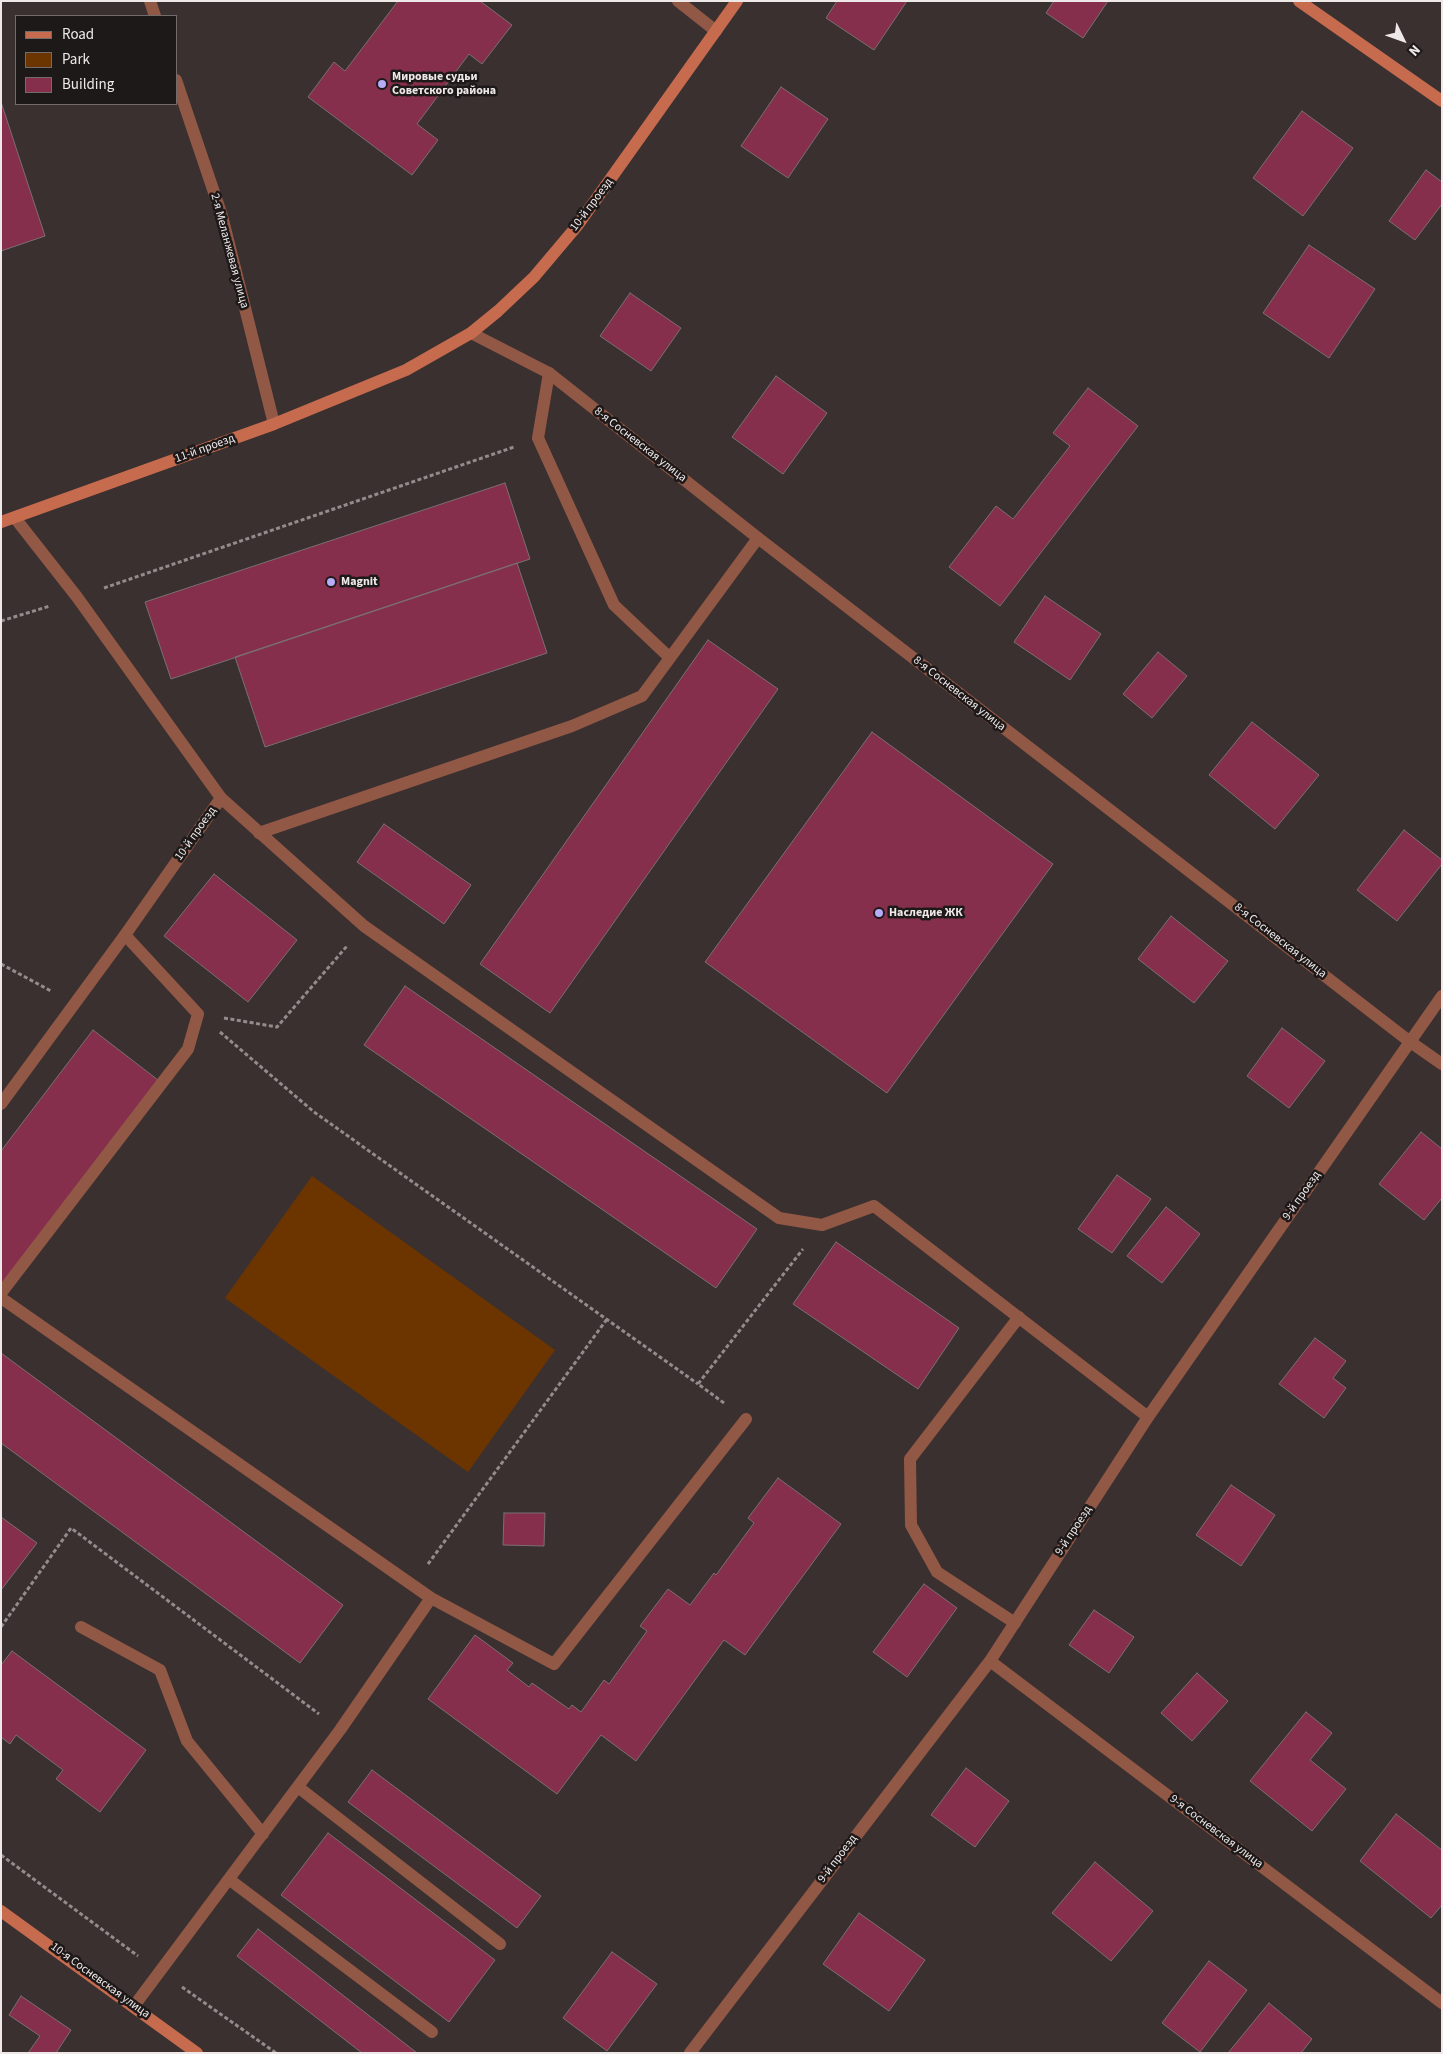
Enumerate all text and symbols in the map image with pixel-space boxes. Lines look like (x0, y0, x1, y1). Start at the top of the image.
legend (15, 15, 178, 105)
north arrow (1378, 15, 1428, 65)
text: Road (62, 24, 94, 45)
text: N (1404, 40, 1425, 60)
text: Park (62, 49, 90, 70)
place label: Мировые судьи Советского района (392, 70, 496, 98)
text: Building (62, 74, 114, 95)
marker: Мировые судьи Советского района (376, 78, 388, 90)
street label: 10-й проезд (567, 176, 617, 234)
street label: 2-я Меланжевая улица (207, 192, 251, 310)
street label: 8-я Сосневская улица (591, 404, 689, 486)
street label: 11-й проезд (173, 432, 237, 466)
place label: Magnit (341, 575, 378, 589)
marker: Magnit (325, 576, 337, 588)
street label: 8-я Сосневская улица (910, 653, 1008, 735)
street label: 10-й проезд (172, 804, 220, 864)
street label: 8-я Сосневская улица (1231, 900, 1329, 982)
place label: Наследие ЖК (889, 906, 963, 920)
marker: Наследие ЖК (873, 907, 885, 919)
street label: 9-й проезд (1280, 1169, 1324, 1223)
street label: 9-й проезд (1053, 1503, 1095, 1559)
street label: 9-я Сосневская улица (1166, 1792, 1266, 1872)
street label: 9-й проезд (815, 1832, 861, 1886)
street label: 10-я Сосневская улица (48, 1940, 152, 2022)

